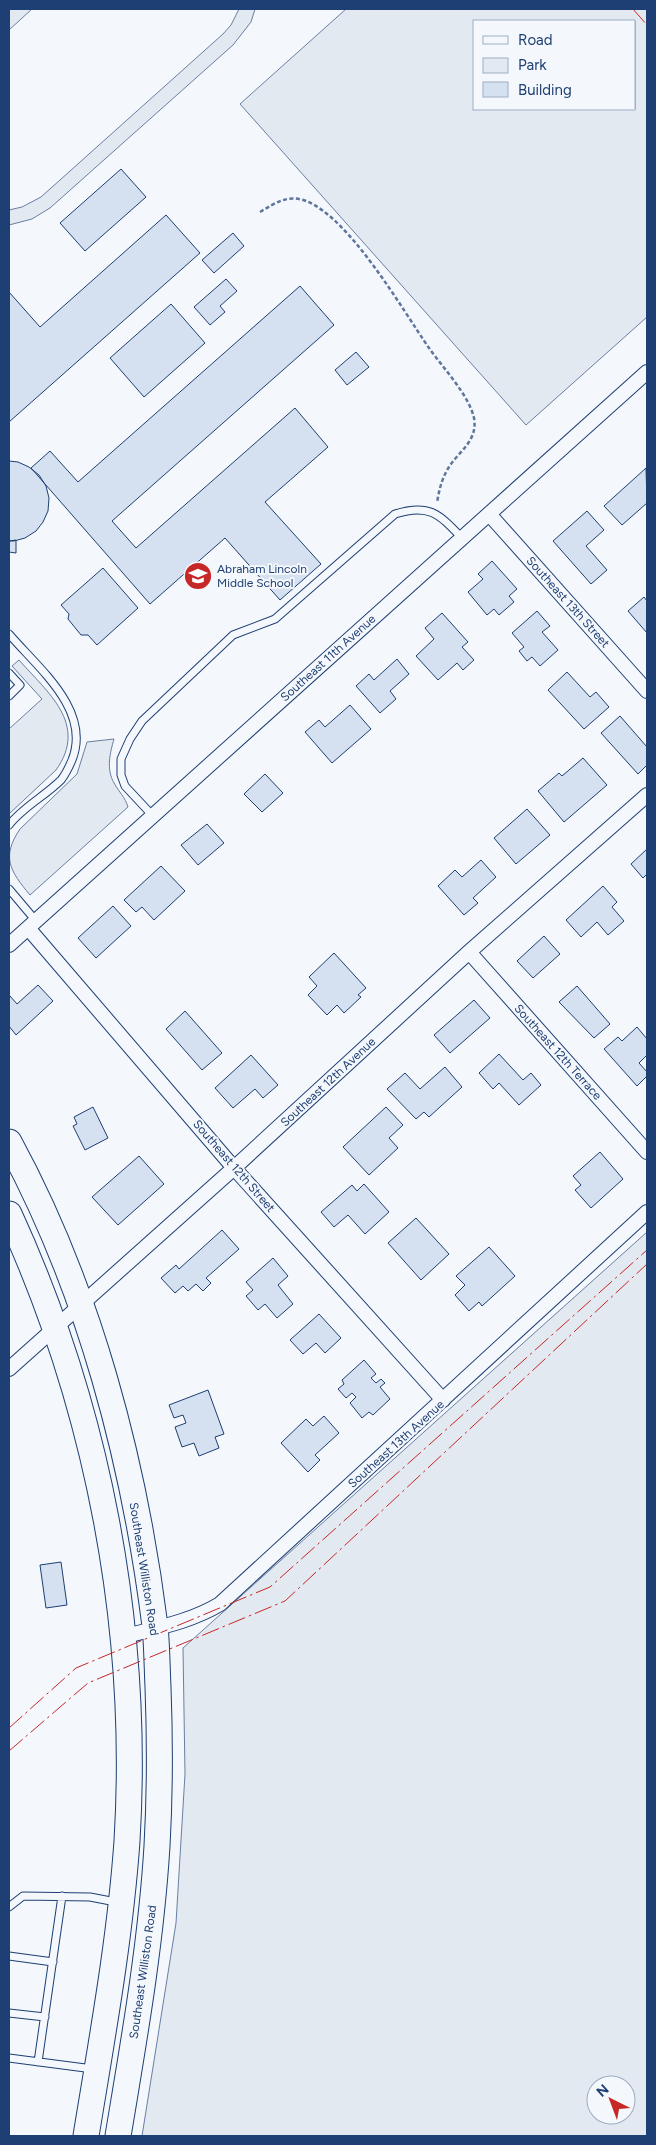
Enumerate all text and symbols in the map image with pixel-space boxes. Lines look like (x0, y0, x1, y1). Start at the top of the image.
legend (473, 20, 636, 110)
text: Road (518, 31, 553, 49)
text: Park (518, 56, 547, 74)
text: Building (518, 81, 572, 99)
street label: Southeast 13th Street (524, 554, 613, 651)
school or university icon: Abraham Lincoln Middle School (183, 561, 213, 591)
place label: Abraham Lincoln Middle School (217, 562, 307, 590)
street label: Southeast 11th Avenue (278, 611, 379, 704)
street label: Southeast 12th Terrace (511, 1001, 605, 1103)
street label: Southeast 12th Avenue (278, 1034, 379, 1130)
street label: Southeast 12th Street (190, 1117, 278, 1215)
street label: Southeast 13th Avenue (345, 1397, 447, 1491)
street label: Southeast Williston Road (127, 1501, 161, 1637)
street label: Southeast Williston Road (127, 1904, 159, 2040)
north arrow (586, 2075, 636, 2125)
text: N (593, 2081, 612, 2101)

